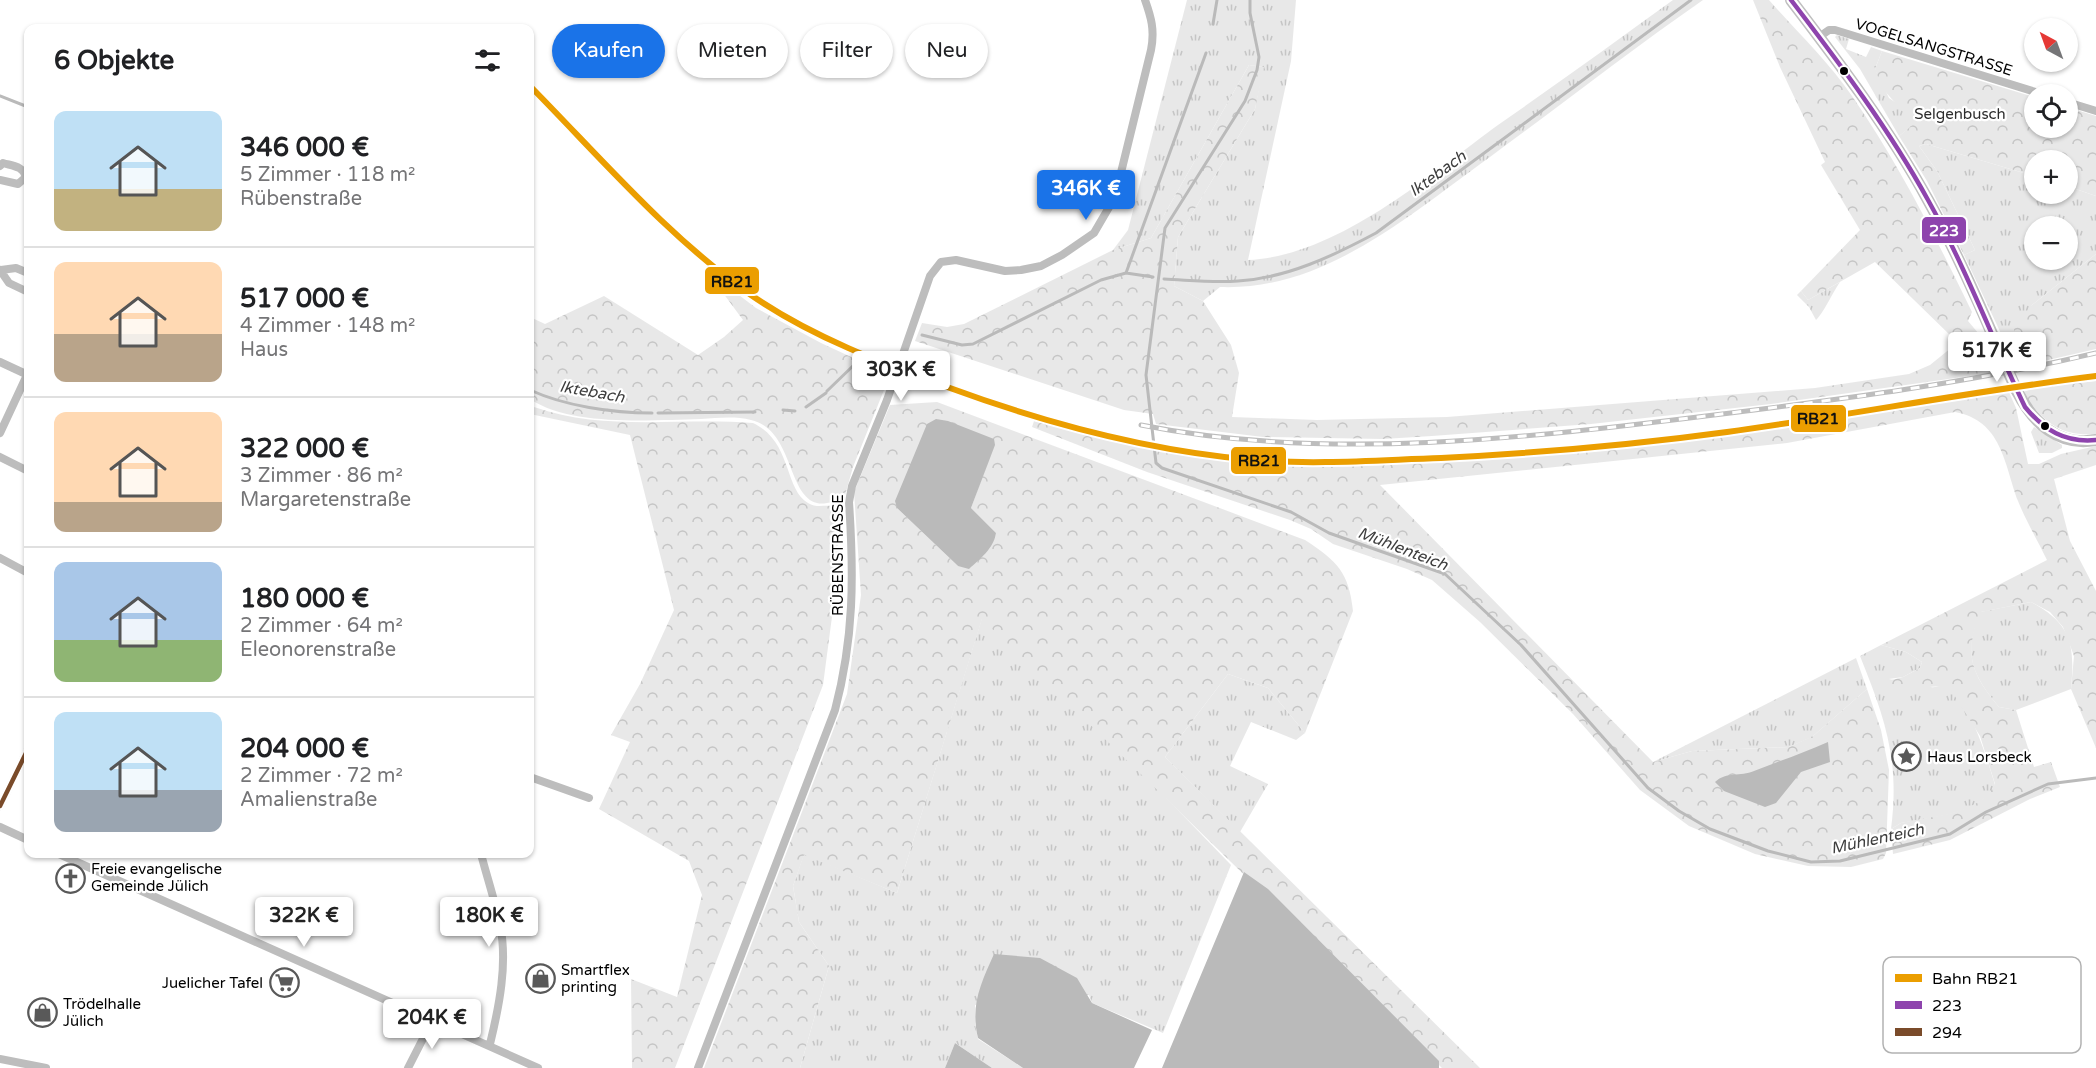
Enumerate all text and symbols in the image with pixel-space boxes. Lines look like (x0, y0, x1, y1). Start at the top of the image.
street label: VOGELSANGSTRASSE (1853, 14, 2015, 80)
north arrow (2024, 18, 2078, 72)
map controls (2024, 18, 2078, 270)
chip: Kaufen (552, 24, 665, 78)
chip: Mieten (677, 24, 788, 78)
chip: Filter (800, 24, 893, 78)
chip: Neu (905, 24, 988, 78)
icon: filters (471, 44, 504, 77)
text: 6 Objekte (54, 45, 174, 76)
unlabelled marker (1838, 65, 1850, 77)
button: locate (2024, 84, 2078, 138)
park label: Selgenbusch (1914, 105, 2006, 123)
text: 346 000 € (240, 132, 369, 163)
icon: home (102, 135, 174, 207)
water label: Iktebach (1405, 146, 1471, 201)
button: + (2024, 150, 2078, 204)
text: 5 Zimmer · 118 m² (240, 163, 415, 187)
pin: 346K € (1037, 170, 1135, 221)
text: 346K € (1051, 177, 1121, 201)
text: Rübenstraße (240, 187, 362, 211)
line badge: 223 (1921, 216, 1967, 244)
button: − (2024, 216, 2078, 270)
text: 223 (1929, 221, 1959, 241)
line badge: RB21 (704, 266, 760, 295)
text: RB21 (711, 272, 753, 292)
text: 517 000 € (240, 283, 369, 314)
icon: home (102, 286, 174, 358)
text: 4 Zimmer · 148 m² (240, 314, 415, 338)
pin: 517K € (1948, 332, 2046, 383)
text: Haus (240, 338, 288, 362)
text: 517K € (1962, 339, 2032, 363)
pin: 303K € (852, 351, 950, 402)
text: 303K € (866, 358, 936, 382)
water label: Iktebach (558, 376, 627, 408)
line badge: RB21 (1790, 404, 1847, 433)
text: RB21 (1797, 409, 1839, 429)
unlabelled marker (2039, 420, 2051, 432)
text: 322 000 € (240, 433, 369, 464)
icon: home (102, 436, 174, 508)
line badge: RB21 (1230, 446, 1287, 475)
text: RB21 (1238, 451, 1280, 471)
text: 3 Zimmer · 86 m² (240, 464, 403, 488)
text: Margaretenstraße (240, 488, 411, 512)
street label: RÜBENSTRASSE (829, 494, 847, 616)
water label: Mühlenteich (1355, 523, 1452, 576)
text: 180 000 € (240, 583, 369, 614)
icon: home (102, 586, 174, 658)
text: 2 Zimmer · 64 m² (240, 614, 403, 638)
text: Eleonorenstraße (240, 638, 396, 662)
text: 204 000 € (240, 733, 369, 764)
icon: home (102, 736, 174, 808)
place icon: Haus Lorsbeck (1890, 741, 1922, 773)
place label: Haus Lorsbeck (1927, 748, 2032, 766)
text: 2 Zimmer · 72 m² (240, 764, 403, 788)
text: Amalienstraße (240, 788, 377, 812)
water label: Mühlenteich (1829, 819, 1927, 859)
place label: Freie evangelische Gemeinde Jülich (91, 860, 222, 895)
church icon: Freie evangelische Gemeinde Jülich (54, 862, 86, 894)
pin: 322K € (255, 897, 353, 948)
pin: 180K € (440, 897, 538, 948)
text: 322K € (269, 904, 339, 928)
text: 180K € (454, 904, 524, 928)
legend (1883, 957, 2081, 1053)
place label: Smartflex printing (561, 961, 630, 996)
shop icon: Smartflex printing (524, 963, 556, 995)
supermarket icon: Juelicher Tafel (268, 967, 300, 999)
text: Bahn RB21 (1932, 969, 2018, 989)
place label: Juelicher Tafel (162, 974, 263, 992)
place label: Trödelhalle Jülich (63, 995, 141, 1030)
text: 223 (1932, 996, 1962, 1016)
shop icon: Trödelhalle Jülich (26, 997, 58, 1029)
pin: 204K € (383, 999, 481, 1050)
text: 204K € (397, 1006, 467, 1030)
text: 294 (1932, 1023, 1962, 1043)

